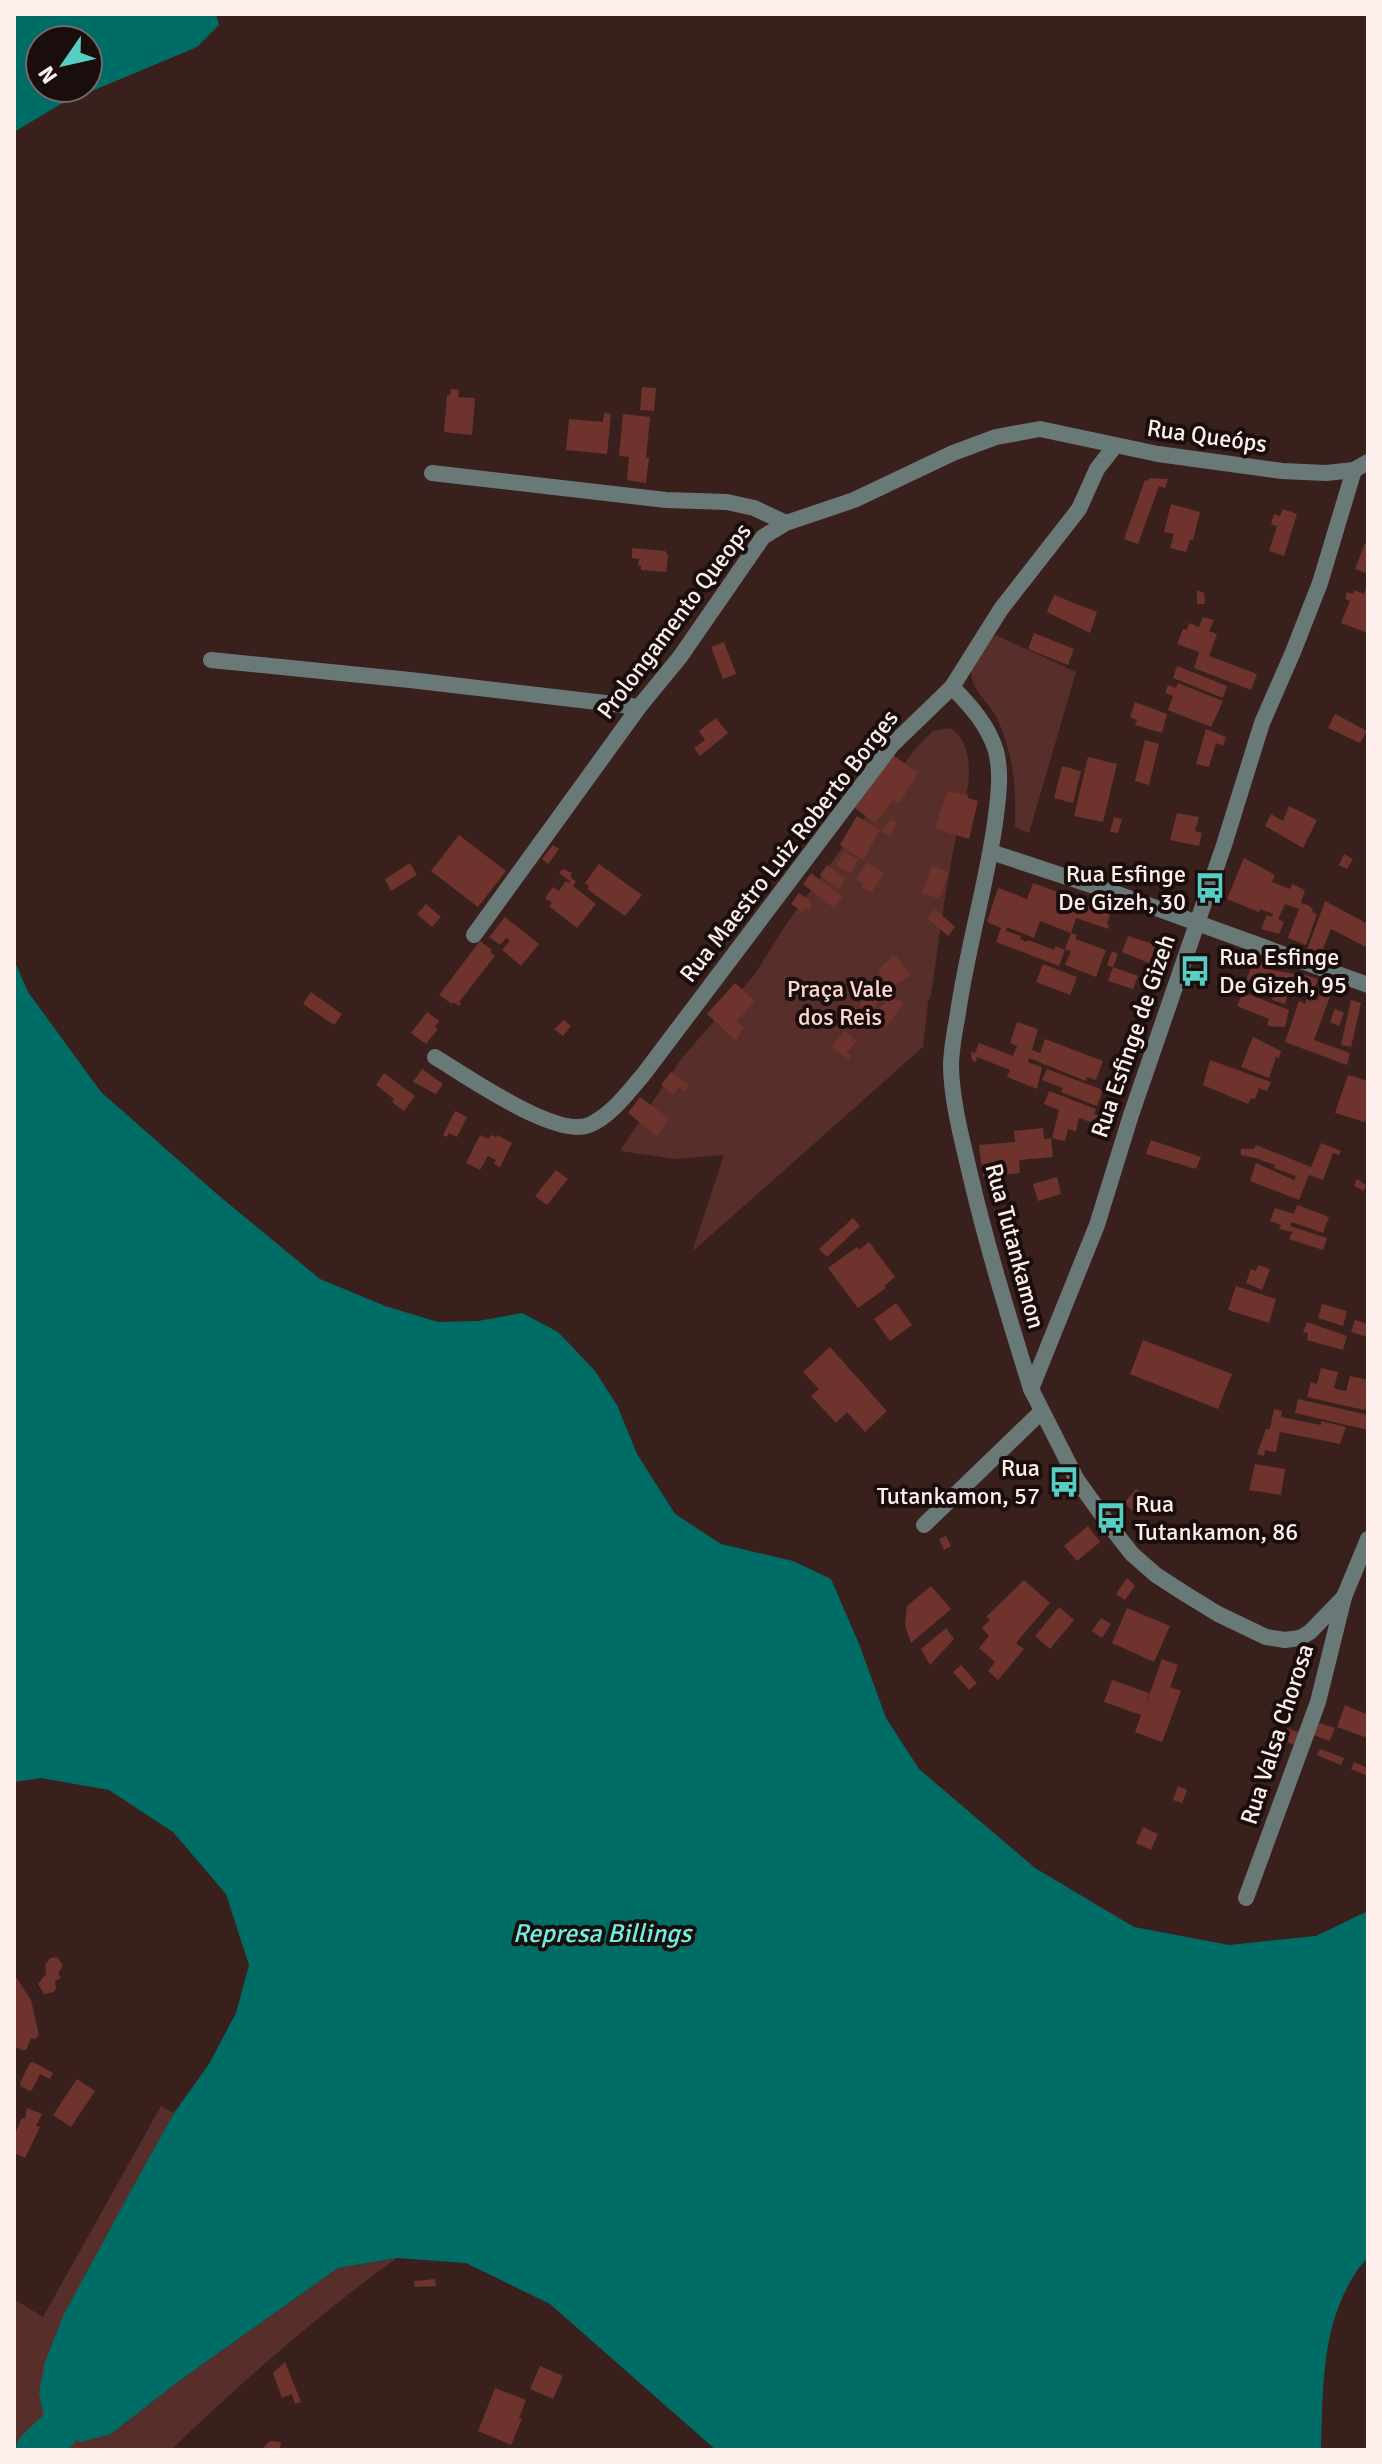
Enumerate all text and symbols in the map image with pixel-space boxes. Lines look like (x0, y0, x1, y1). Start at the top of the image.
north arrow (24, 24, 104, 104)
text: N (32, 61, 63, 89)
street label: Rua Queóps (1145, 413, 1269, 459)
street label: Prolongamento Queops (590, 517, 758, 725)
street label: Rua Maestro Luiz Roberto Borges (673, 704, 905, 988)
place label: Rua Esfinge De Gizeh, 30 (1058, 859, 1186, 917)
bus stop icon: Rua Esfinge De Gizeh, 30 (1193, 871, 1227, 905)
street label: Rua Esfinge de Gizeh (1084, 930, 1182, 1142)
place label: Rua Esfinge De Gizeh, 95 (1219, 942, 1347, 1000)
bus stop icon: Rua Esfinge De Gizeh, 95 (1178, 954, 1212, 988)
park label: Praça Vale dos Reis (787, 974, 893, 1032)
street label: Rua Tutankamon (979, 1160, 1051, 1332)
place label: Rua Tutankamon, 57 (877, 1453, 1040, 1511)
bus stop icon: Rua Tutankamon, 57 (1047, 1465, 1081, 1499)
place label: Rua Tutankamon, 86 (1135, 1489, 1298, 1547)
bus stop icon: Rua Tutankamon, 86 (1094, 1501, 1128, 1535)
street label: Rua Valsa Chorosa (1234, 1640, 1320, 1828)
water label: Represa Billings (513, 1918, 694, 1950)

